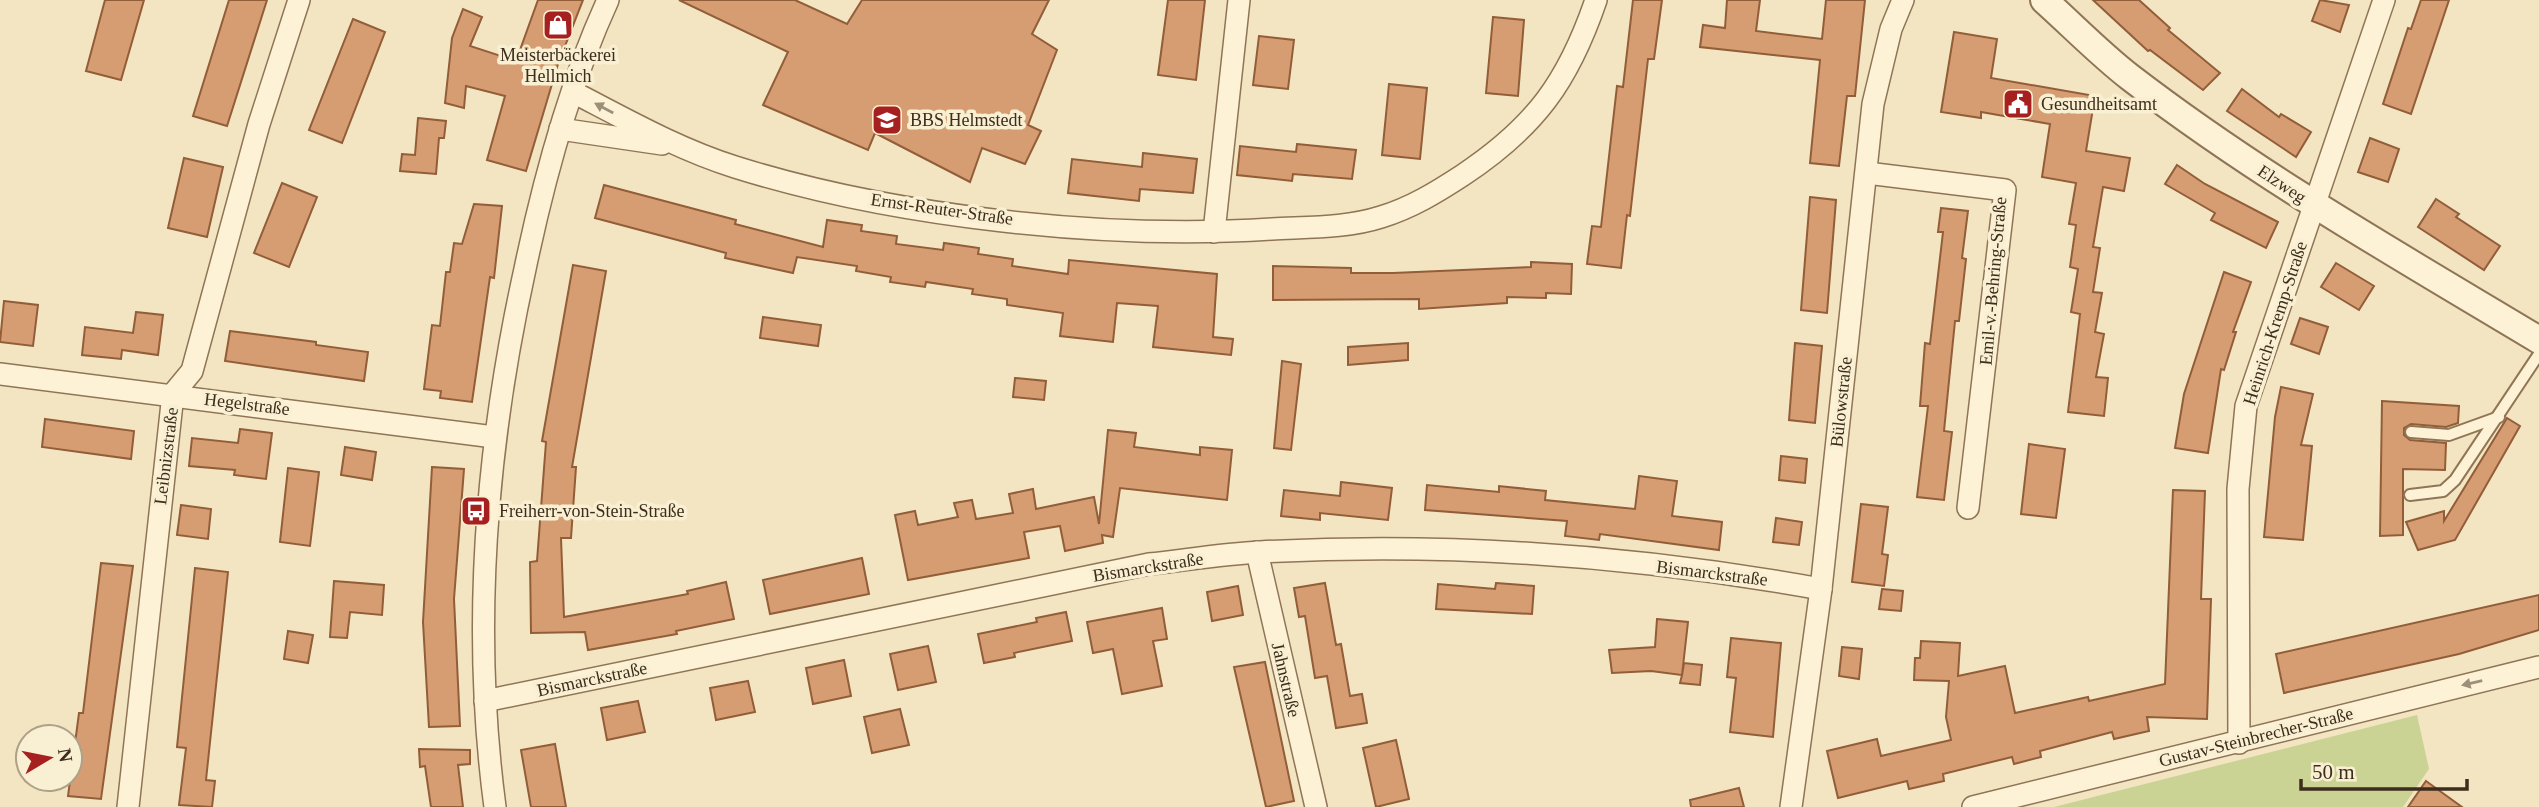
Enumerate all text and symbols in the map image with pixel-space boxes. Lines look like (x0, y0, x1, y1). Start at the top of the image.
shop icon: Meisterbäckerei Hellmich (541, 8, 575, 42)
place label: Meisterbäckerei Hellmich (500, 45, 616, 86)
public building icon: Gesundheitsamt (2001, 87, 2035, 121)
place label: Gesundheitsamt (2041, 94, 2157, 114)
one-way arrow (593, 103, 613, 115)
school or university icon: BBS Helmstedt (870, 103, 904, 137)
place label: BBS Helmstedt (910, 110, 1023, 130)
street label: Elzweg (2254, 161, 2310, 207)
street label: Ernst-Reuter-Straße (870, 189, 1014, 229)
street label: Emil-v.-Behring-Straße (1976, 196, 2010, 366)
street label: Heinrich-Kremp-Straße (2239, 239, 2311, 407)
street label: Bülowstraße (1826, 356, 1856, 448)
street label: Hegelstraße (203, 389, 291, 419)
street label: Leibnizstraße (150, 406, 182, 506)
bus stop icon: Freiherr-von-Stein-Straße (459, 494, 493, 528)
place label: Freiherr-von-Stein-Straße (499, 501, 685, 521)
street label: Bismarckstraße (1091, 548, 1205, 586)
street label: Bismarckstraße (1655, 556, 1769, 590)
street label: Jahnstraße (1268, 641, 1304, 719)
street label: Bismarckstraße (535, 658, 649, 700)
one-way arrow (2461, 677, 2483, 688)
street label: Gustav-Steinbrecher-Straße (2157, 703, 2355, 771)
north arrow (14, 723, 84, 793)
text: N (54, 747, 77, 764)
scale bar (2301, 748, 2467, 792)
text: 50 m (2312, 760, 2355, 784)

